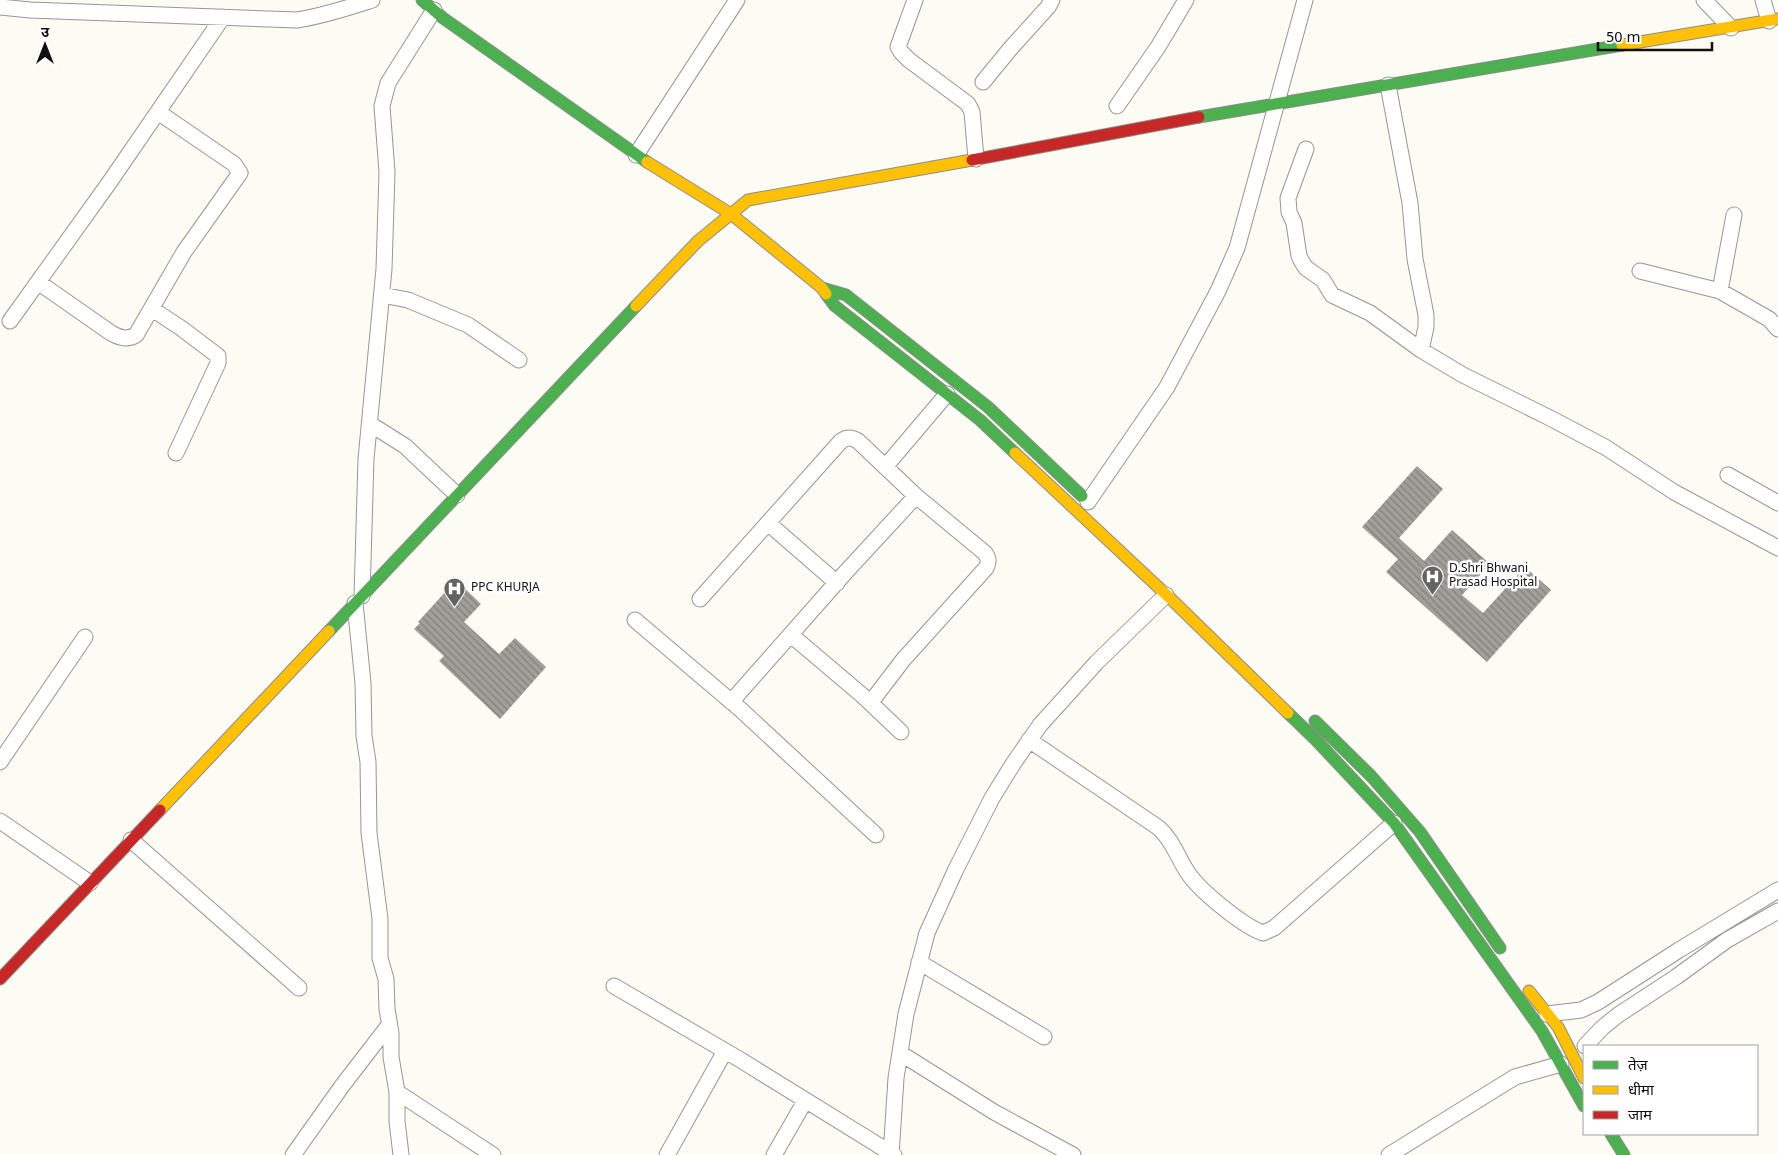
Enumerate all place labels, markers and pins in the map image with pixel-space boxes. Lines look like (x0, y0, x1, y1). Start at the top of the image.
place label: D.Shri Bhwani Prasad Hospital (1449, 561, 1537, 591)
hospital icon: D.Shri Bhwani Prasad Hospital (1421, 564, 1445, 595)
hospital icon: PPC KHURJA (443, 576, 467, 607)
place label: PPC KHURJA (471, 580, 540, 596)

